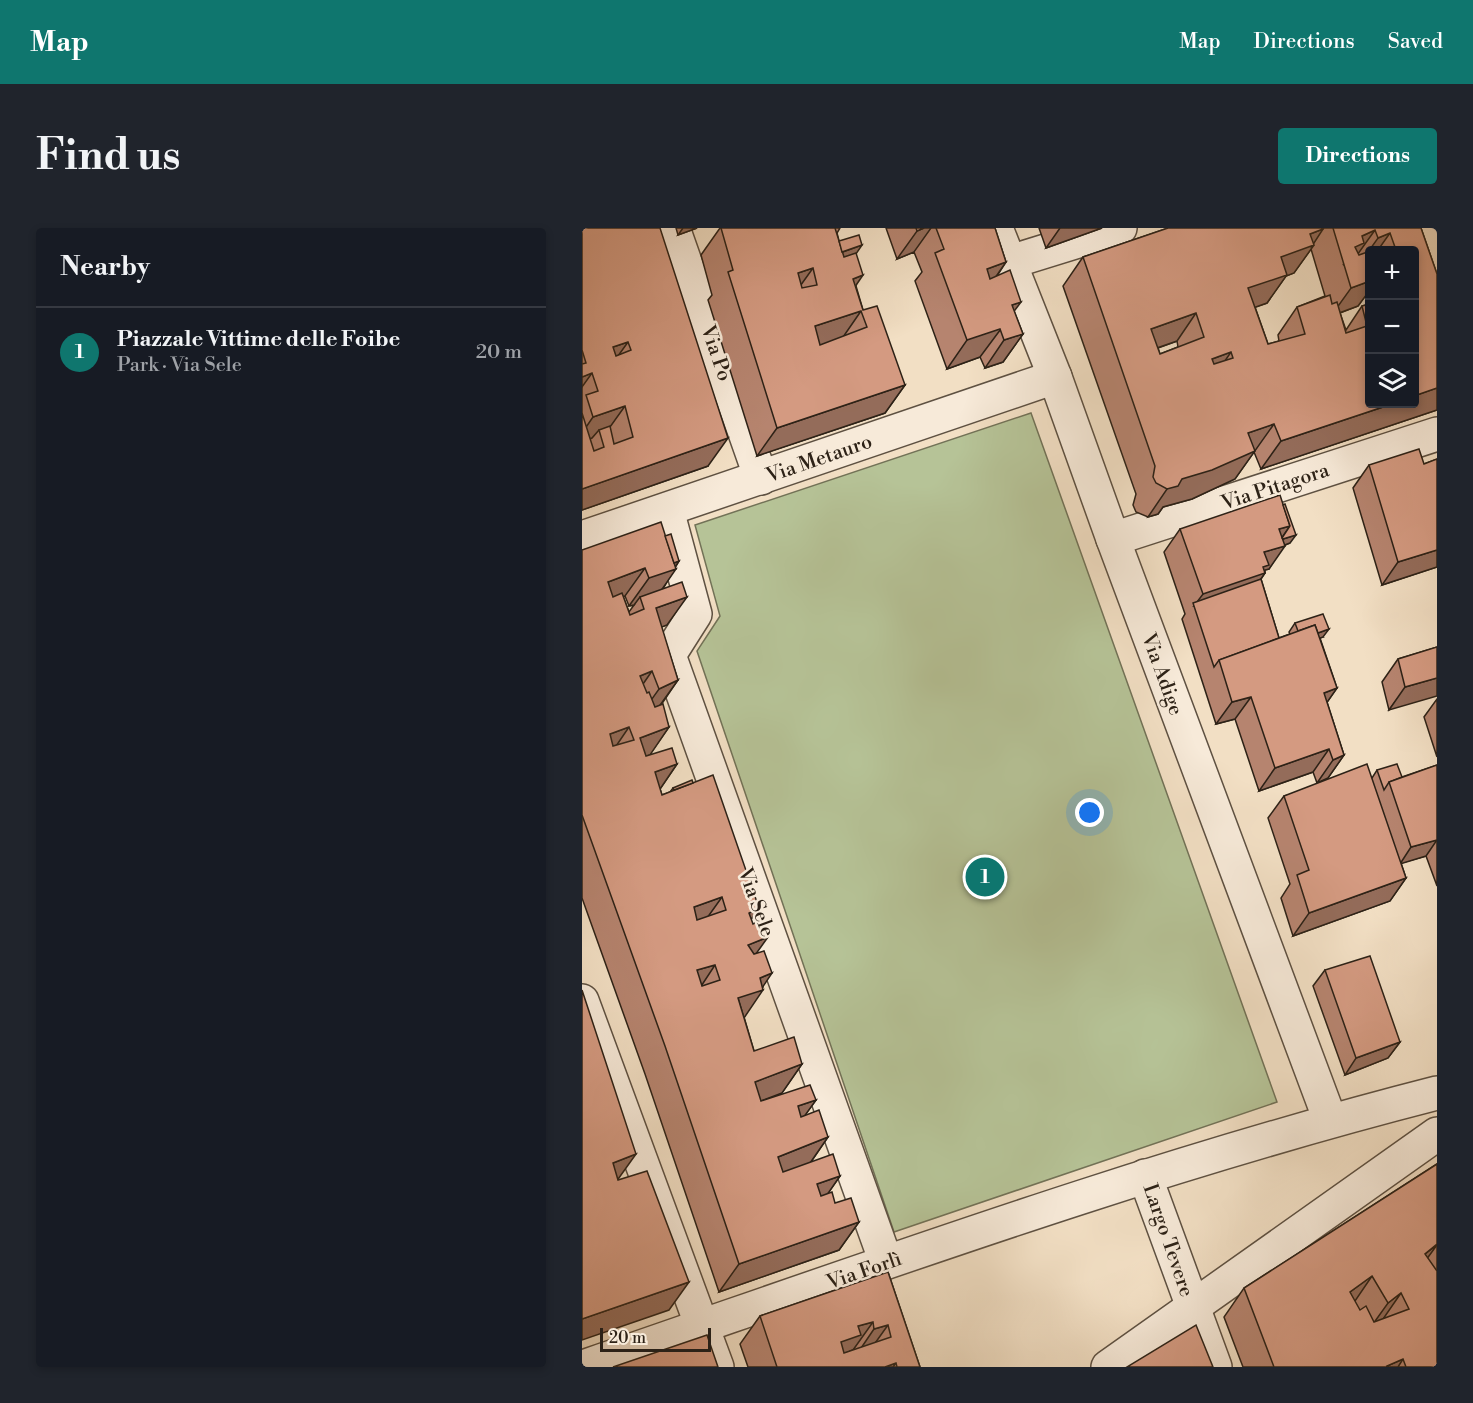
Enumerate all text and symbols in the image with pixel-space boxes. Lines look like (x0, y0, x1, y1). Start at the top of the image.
text: Map (30, 25, 89, 60)
text: Map (1179, 29, 1221, 55)
text: Directions (1254, 29, 1355, 55)
text: Saved (1388, 29, 1443, 55)
button: Directions (1278, 128, 1437, 184)
text: Find us (36, 130, 180, 183)
map controls (1365, 246, 1419, 408)
button: + (1365, 246, 1419, 300)
text: Nearby (60, 251, 150, 283)
button: − (1365, 300, 1419, 354)
street label: Via Po (694, 321, 737, 385)
text: Piazzale Vittime delle Foibe (117, 326, 400, 353)
text: 1 (75, 340, 84, 365)
text: 20 m (476, 340, 522, 365)
text: Park · Via Sele (117, 353, 242, 378)
button: layers (1365, 354, 1419, 408)
street label: Via Metauro (762, 430, 876, 490)
street label: Via Pitagora (1217, 458, 1333, 517)
street label: Via Adige (1135, 629, 1188, 719)
your location (1075, 798, 1104, 827)
pin: 1 (966, 854, 1004, 900)
street label: Via Sele (731, 864, 780, 940)
street label: Largo Tevere (1137, 1181, 1199, 1300)
street label: Via Forlì (823, 1247, 906, 1296)
scale bar (600, 1325, 711, 1352)
text: 20 m (609, 1328, 646, 1348)

